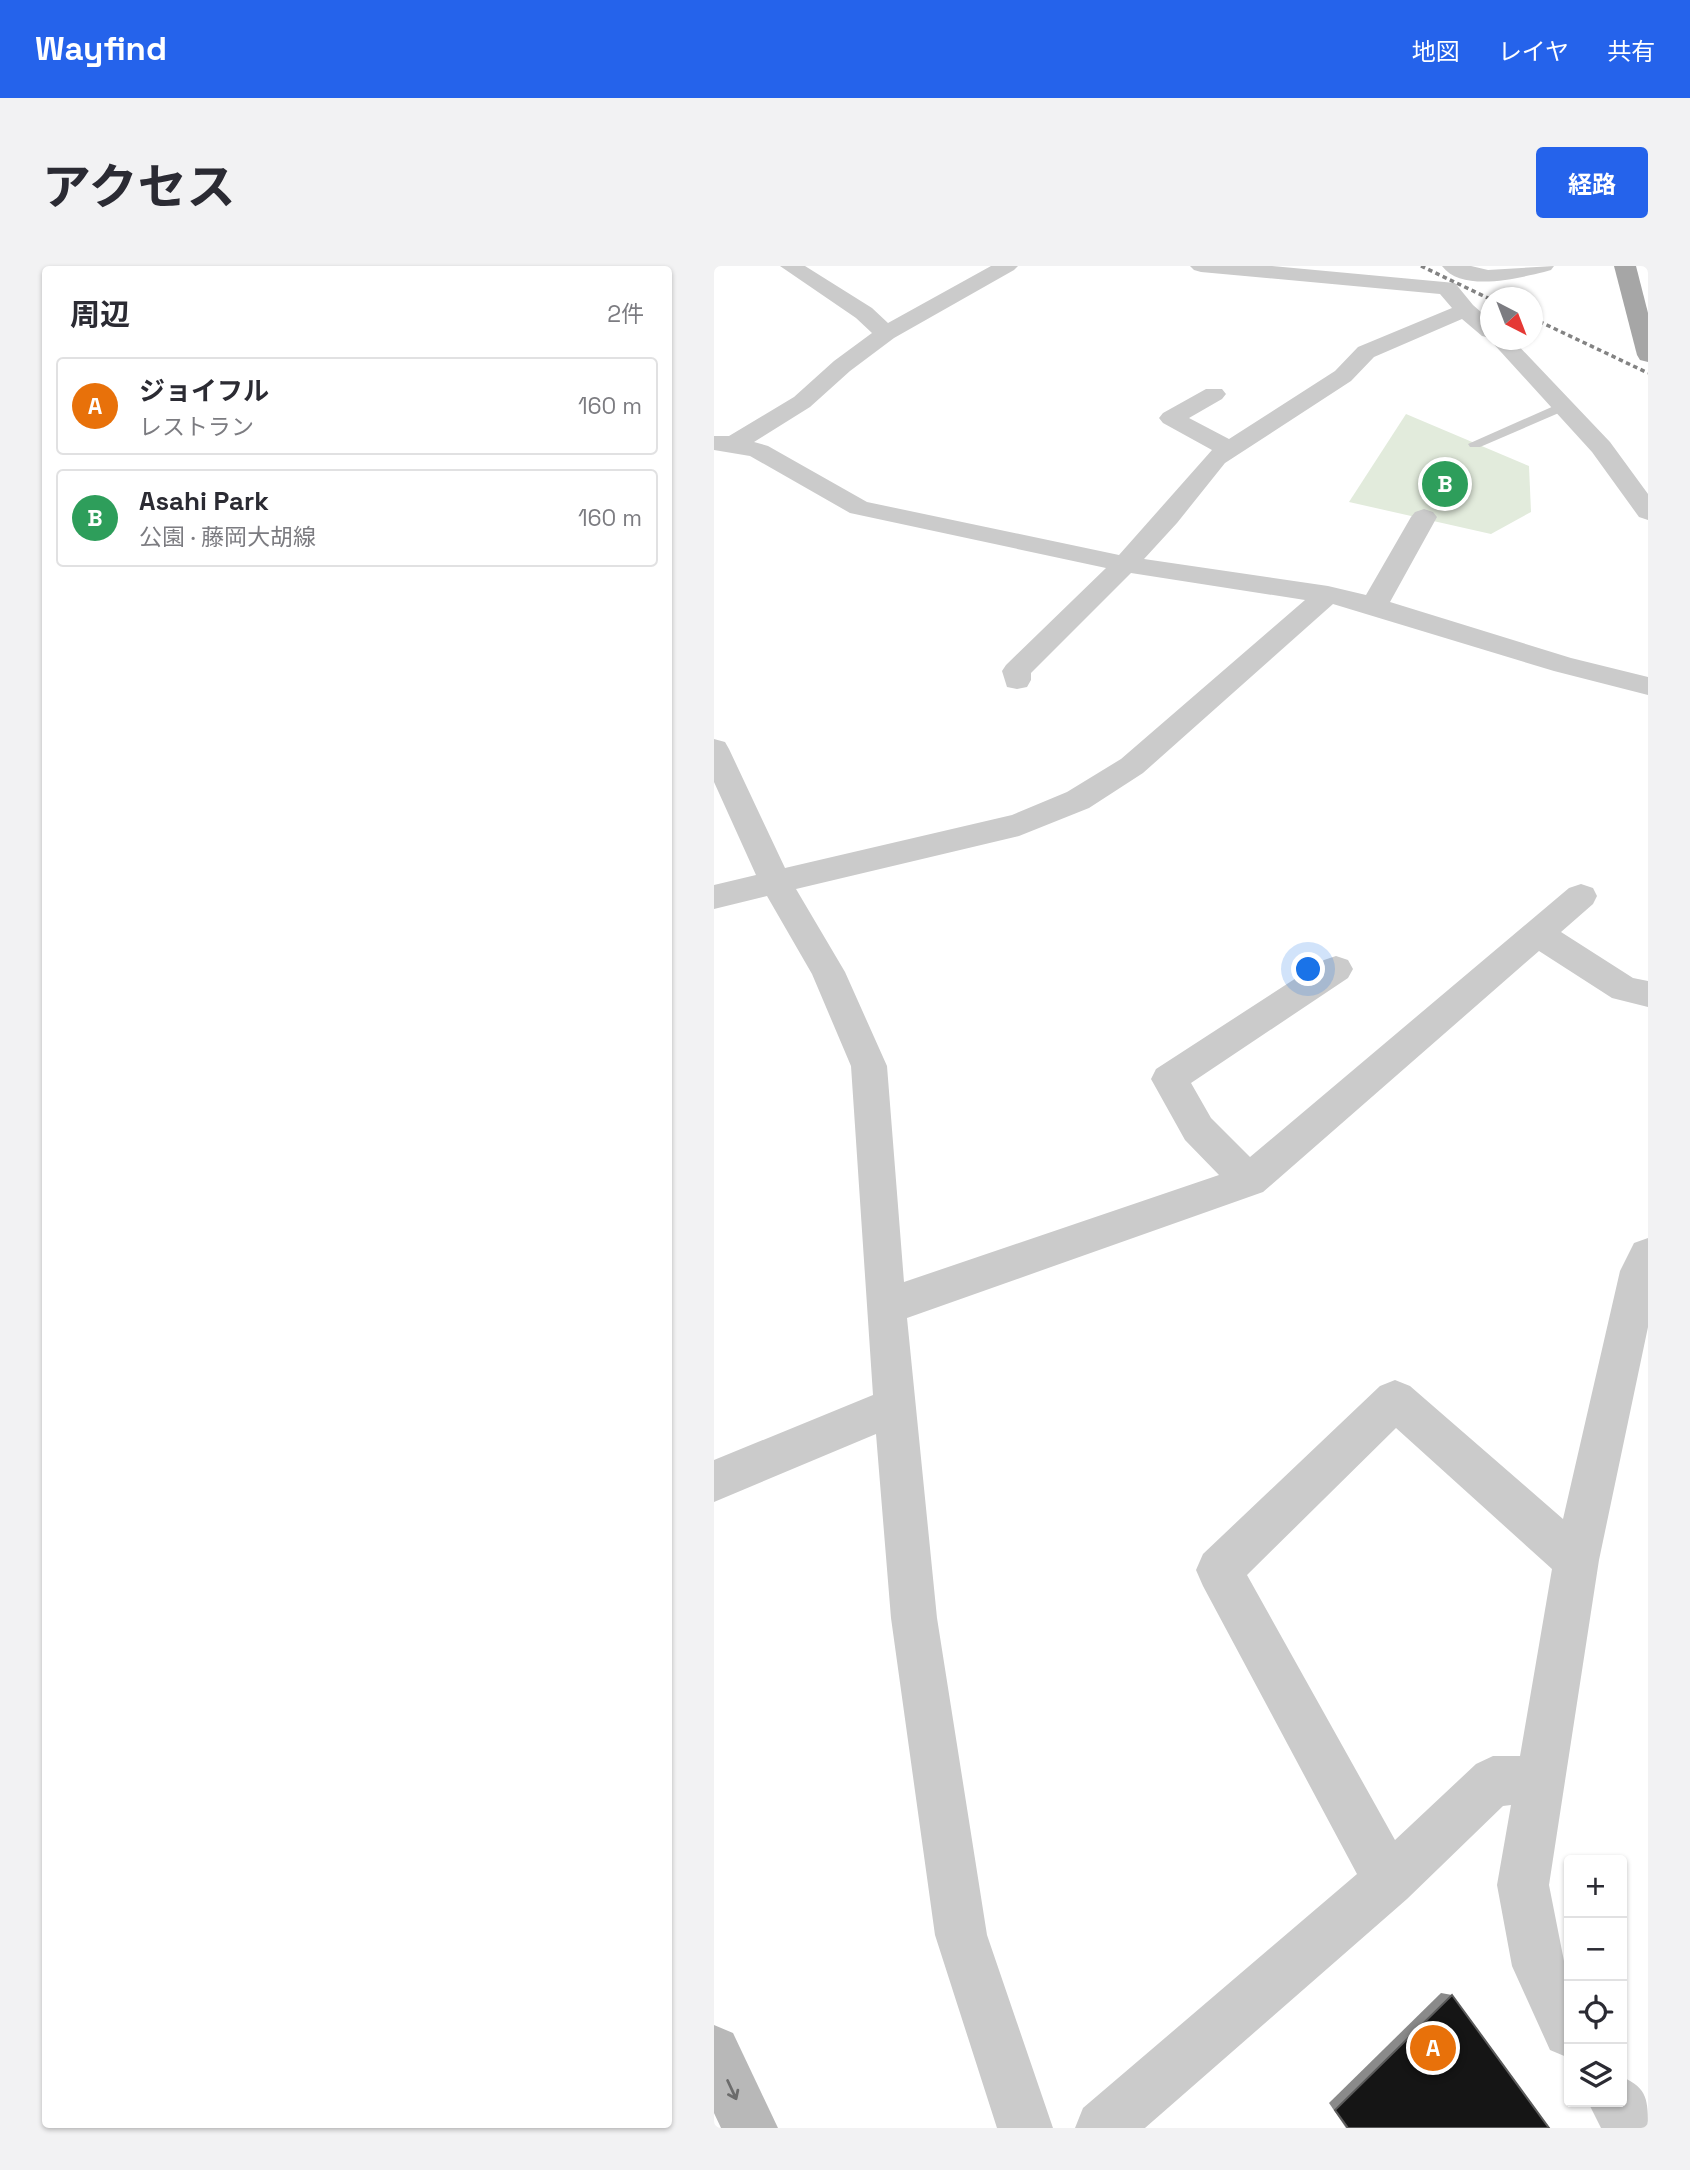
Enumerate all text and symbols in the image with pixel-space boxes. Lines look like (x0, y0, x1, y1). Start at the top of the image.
text: Wayfind (35, 28, 167, 70)
text: 地図 (1412, 36, 1460, 67)
text: レイヤ (1498, 36, 1569, 67)
text: 共有 (1607, 36, 1655, 67)
button: 経路 (1536, 147, 1648, 218)
text: アクセス (42, 156, 236, 218)
north arrow (1480, 287, 1543, 350)
text: 周辺 (70, 295, 130, 334)
text: 2件 (607, 299, 644, 329)
text: ジョイフル (139, 374, 269, 408)
text: A (88, 391, 102, 421)
text: 160 m (578, 391, 642, 421)
text: レストラン (139, 412, 254, 442)
pin: B (1422, 458, 1468, 510)
text: Asahi Park (139, 484, 269, 518)
text: B (87, 503, 103, 533)
text: 160 m (578, 503, 642, 533)
text: 公園 · 藤岡大胡線 (139, 522, 316, 552)
your location (1291, 952, 1325, 986)
map controls (1564, 1855, 1627, 2107)
button: + (1564, 1855, 1627, 1918)
button: − (1564, 1918, 1627, 1981)
button: locate (1564, 1981, 1627, 2044)
pin: A (1410, 2022, 1456, 2074)
button: layers (1564, 2044, 1627, 2107)
one-way arrow (726, 2079, 739, 2100)

